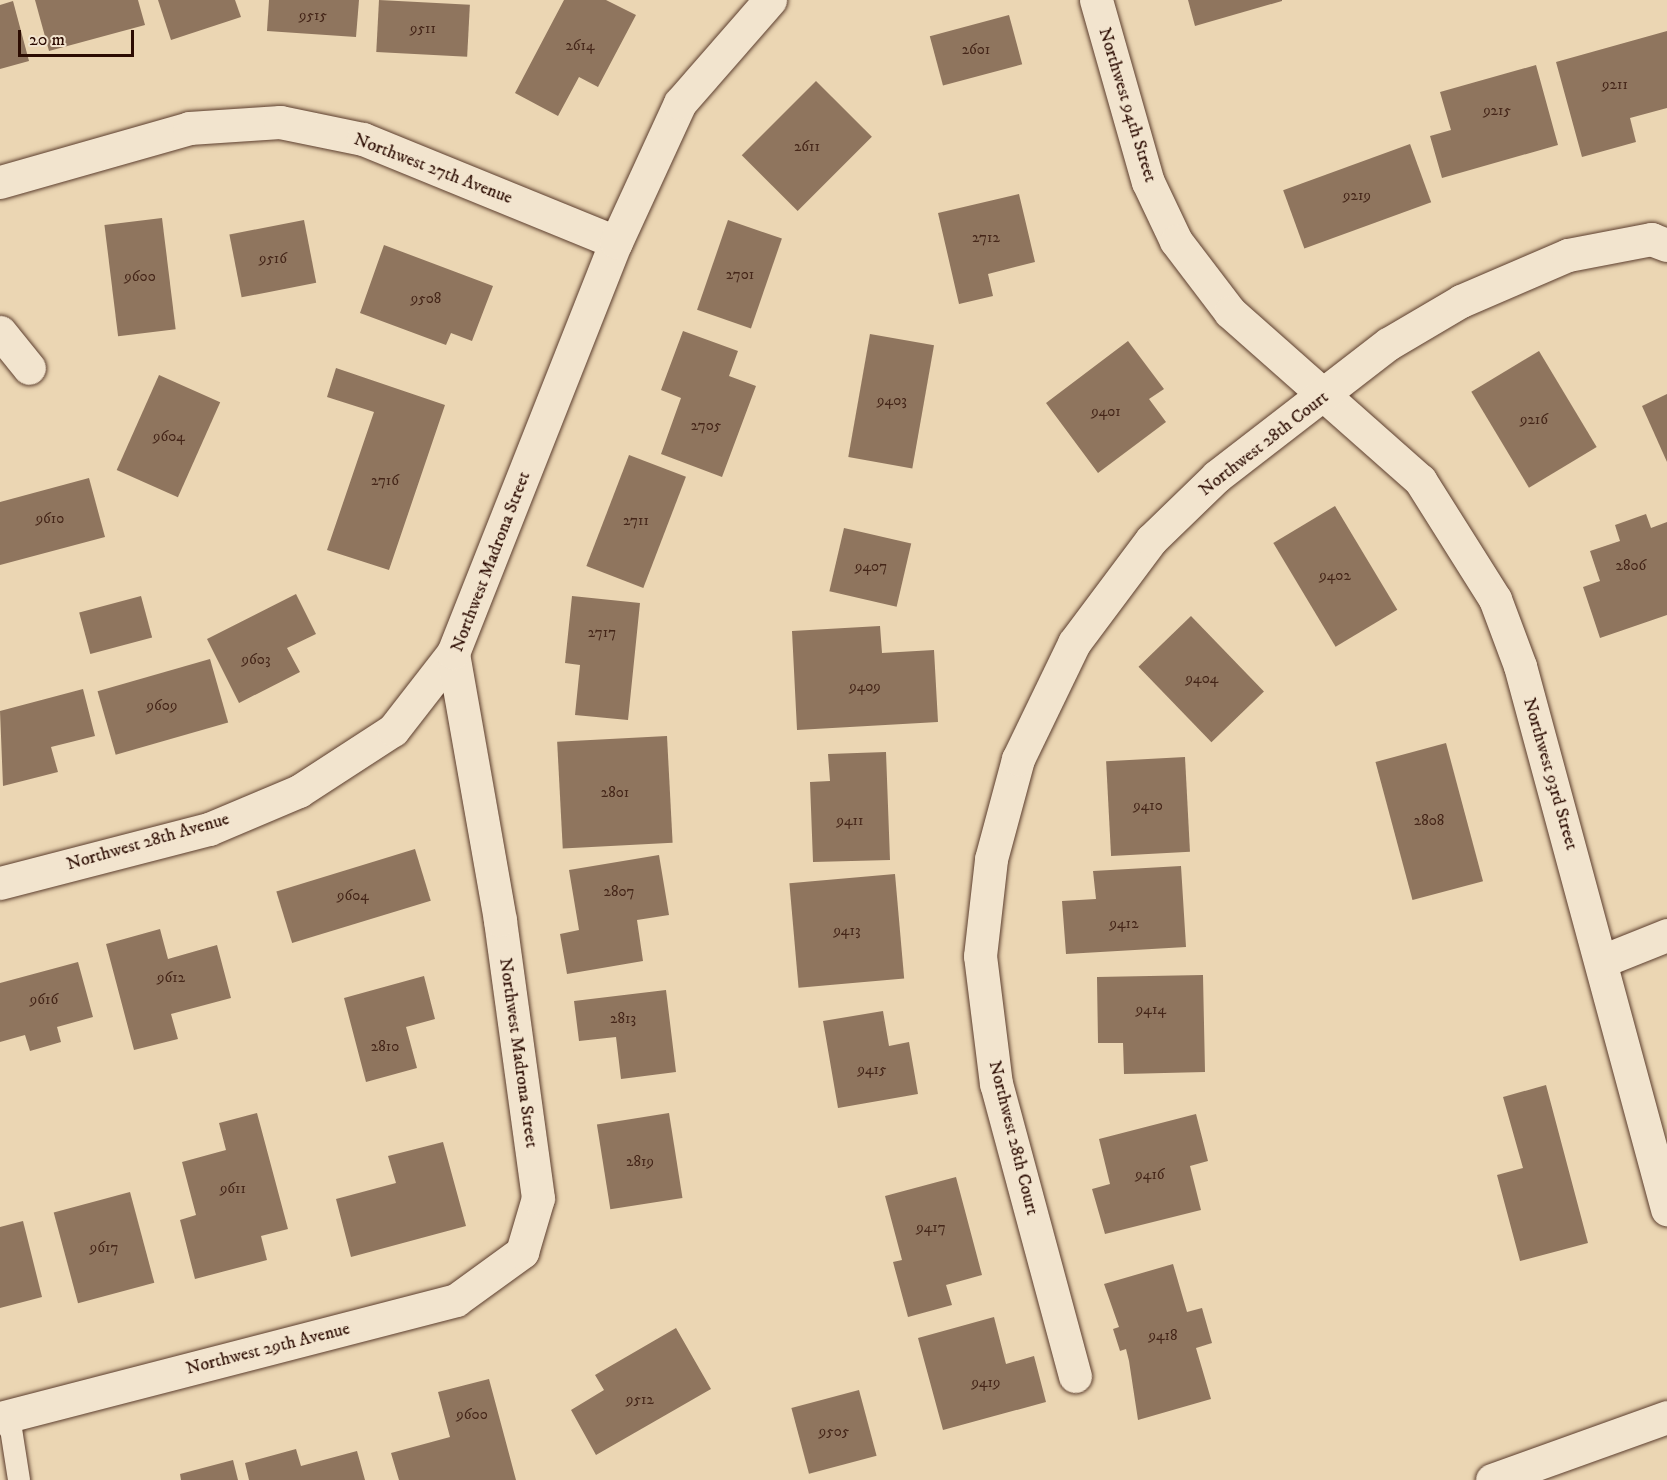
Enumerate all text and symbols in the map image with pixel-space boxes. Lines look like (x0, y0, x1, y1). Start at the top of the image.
house number: 9515 (299, 7, 327, 25)
scale bar (21, 18, 136, 56)
house number: 9511 (410, 20, 436, 38)
street label: Northwest 94th Street (1093, 25, 1161, 185)
text: 20 m (29, 29, 65, 51)
house number: 2614 (565, 37, 595, 55)
house number: 2601 (962, 41, 990, 59)
house number: 9211 (1602, 76, 1628, 94)
house number: 9215 (1483, 102, 1511, 120)
street label: Northwest 27th Avenue (351, 129, 515, 209)
house number: 2611 (794, 138, 820, 156)
house number: 9219 (1343, 187, 1371, 205)
house number: 2712 (972, 229, 1000, 247)
house number: 9516 (259, 250, 287, 268)
house number: 2701 (726, 266, 754, 284)
house number: 9600 (124, 268, 156, 286)
house number: 9508 (411, 290, 441, 308)
street label: Northwest 28th Court (1195, 387, 1333, 501)
house number: 9403 (877, 392, 907, 410)
house number: 9401 (1091, 403, 1121, 421)
house number: 9216 (1520, 411, 1548, 429)
house number: 2705 (691, 417, 721, 435)
house number: 9604 (153, 428, 185, 446)
street label: Northwest Madrona Street (447, 469, 535, 655)
house number: 2716 (371, 472, 399, 490)
house number: 9610 (36, 510, 64, 528)
house number: 2711 (623, 512, 649, 530)
house number: 2806 (1616, 557, 1646, 575)
house number: 9407 (855, 558, 887, 576)
house number: 9402 (1319, 567, 1351, 585)
house number: 2717 (588, 624, 616, 642)
house number: 9603 (242, 651, 270, 669)
house number: 9404 (1186, 670, 1218, 688)
house number: 9409 (849, 678, 881, 696)
street label: Northwest 93rd Street (1518, 695, 1582, 853)
house number: 9609 (147, 697, 177, 715)
house number: 2801 (601, 784, 629, 802)
house number: 9410 (1133, 797, 1163, 815)
street label: Northwest 28th Avenue (64, 808, 232, 876)
house number: 9411 (836, 812, 864, 830)
house number: 2808 (1414, 812, 1444, 830)
house number: 2807 (604, 883, 634, 901)
house number: 9604 (337, 887, 369, 905)
house number: 9412 (1110, 915, 1138, 933)
house number: 9413 (833, 922, 861, 940)
street label: Northwest Madrona Street (494, 957, 542, 1149)
house number: 9612 (157, 969, 185, 987)
house number: 9616 (30, 991, 58, 1009)
house number: 9414 (1136, 1001, 1166, 1019)
house number: 2813 (610, 1010, 636, 1028)
house number: 2810 (371, 1038, 399, 1056)
street label: Northwest 28th Court (983, 1059, 1043, 1217)
house number: 9415 (858, 1061, 886, 1079)
house number: 2819 (626, 1153, 654, 1171)
house number: 9416 (1135, 1166, 1165, 1184)
house number: 9611 (220, 1180, 246, 1198)
house number: 9417 (916, 1219, 946, 1237)
house number: 9617 (90, 1239, 118, 1257)
street label: Northwest 29th Avenue (184, 1318, 352, 1380)
house number: 9418 (1148, 1327, 1178, 1345)
house number: 9419 (971, 1374, 1001, 1392)
house number: 9512 (626, 1391, 654, 1409)
house number: 9600 (456, 1406, 488, 1424)
house number: 9505 (819, 1423, 849, 1441)

